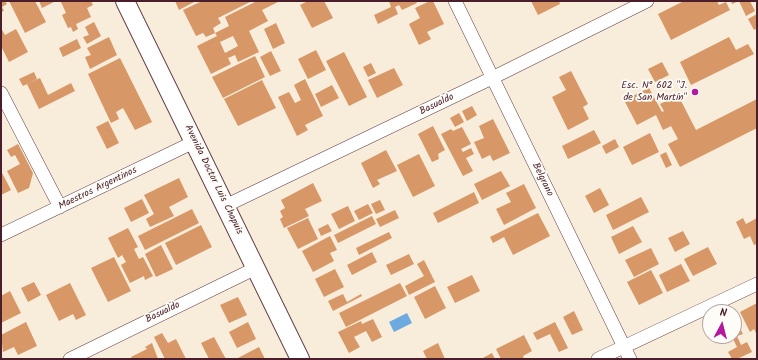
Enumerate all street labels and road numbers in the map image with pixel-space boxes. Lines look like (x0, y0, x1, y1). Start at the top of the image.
street label: Basualdo (418, 92, 456, 118)
street label: Avenida Doctor Luis Chapuis (181, 123, 245, 237)
street label: Belgrano (529, 161, 555, 199)
street label: Maestros Argentinos (57, 165, 139, 213)
street label: Basualdo (144, 300, 182, 326)

